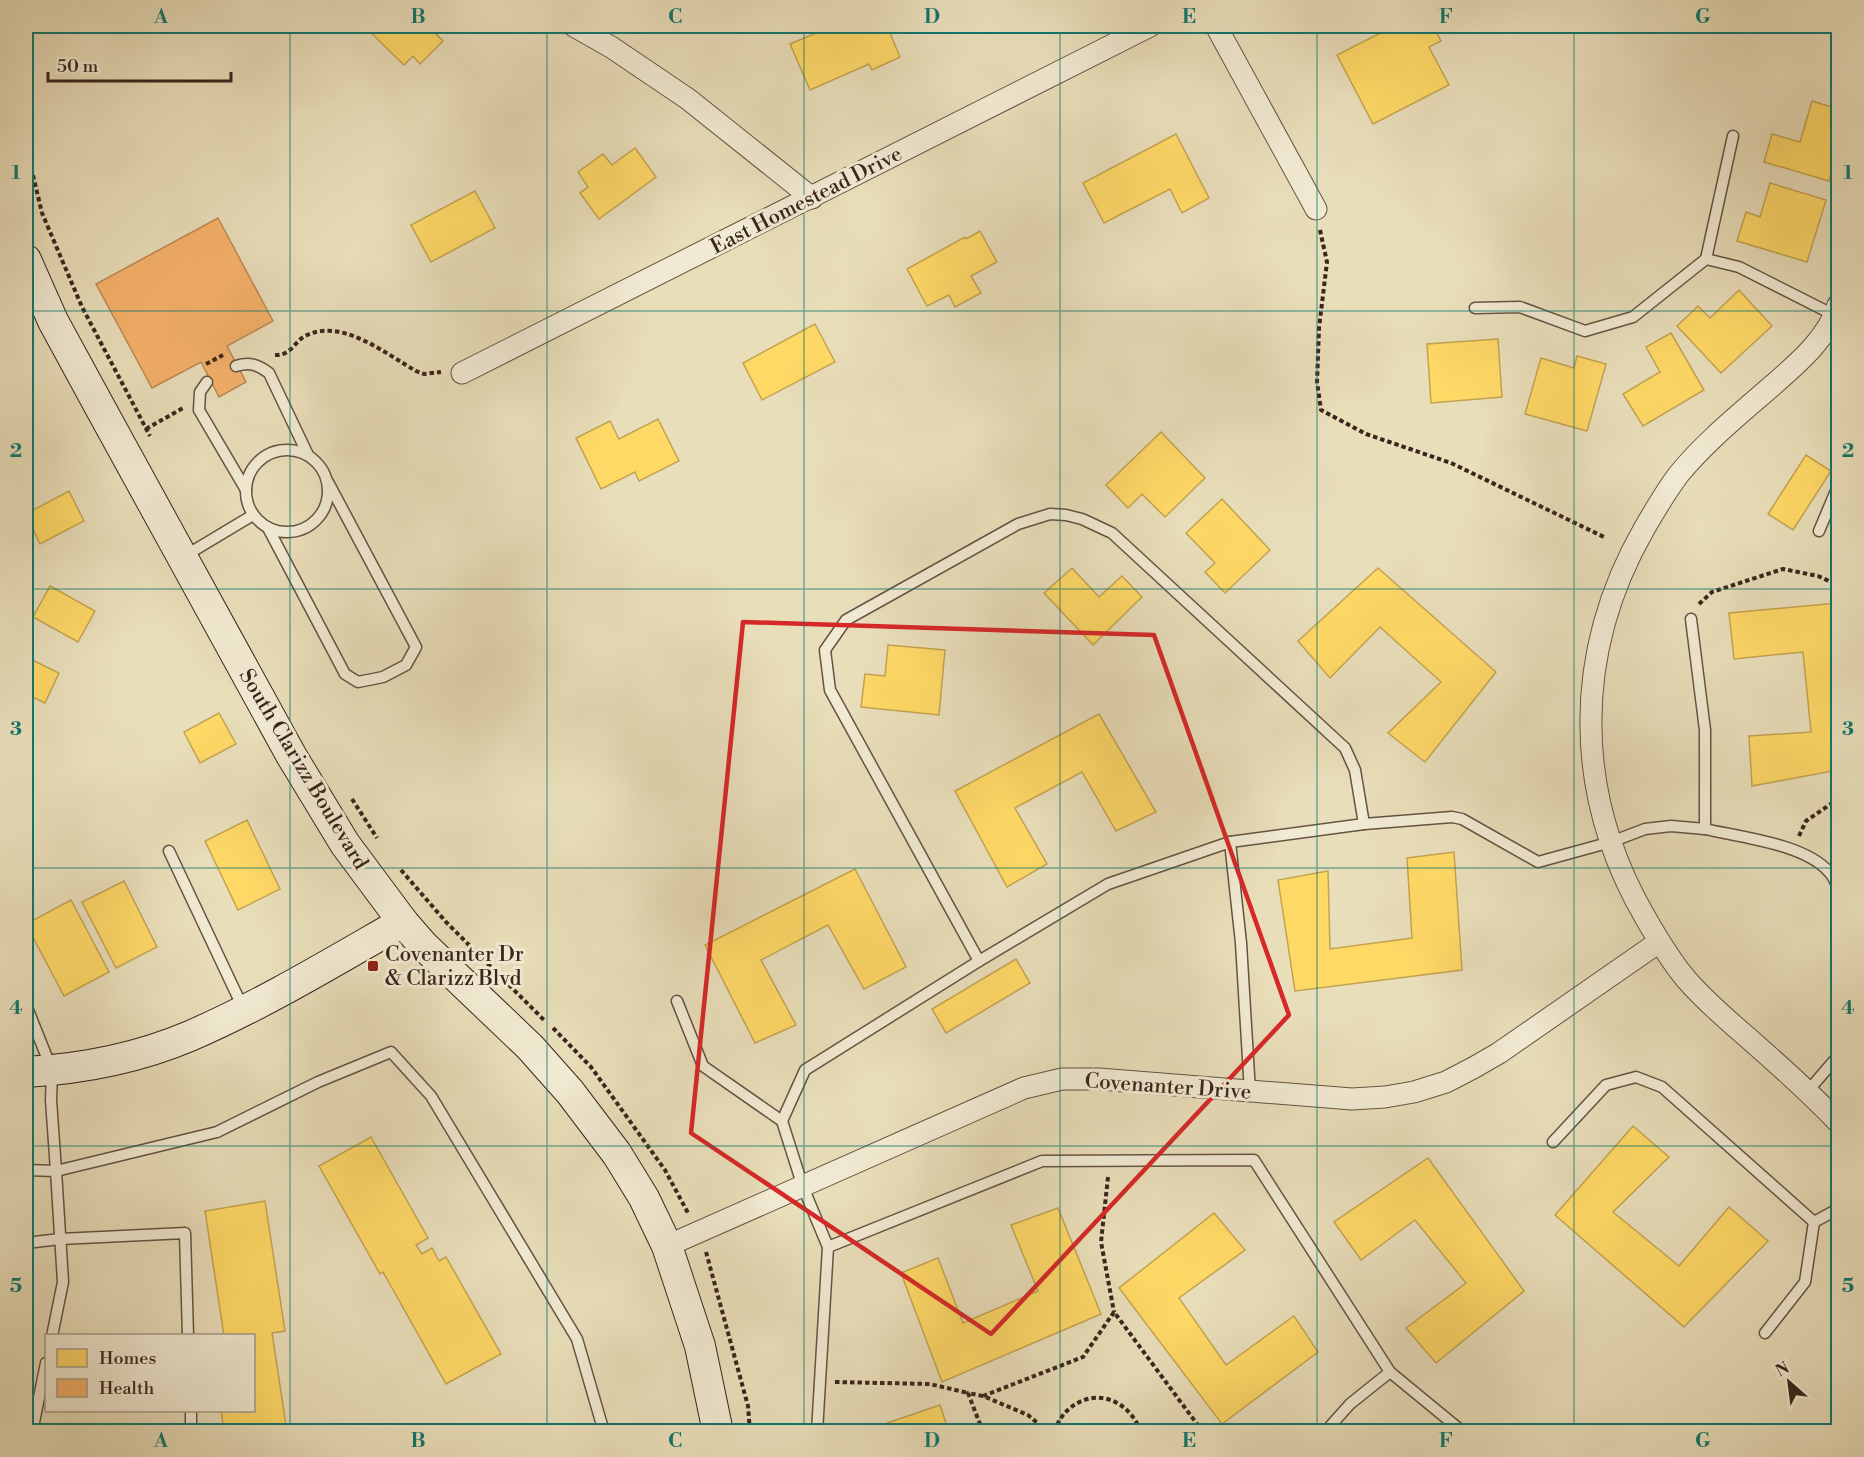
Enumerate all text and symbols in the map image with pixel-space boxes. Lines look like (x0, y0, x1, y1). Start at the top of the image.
text: A (153, 5, 169, 30)
text: B (410, 5, 426, 30)
text: C (668, 5, 682, 30)
text: D (924, 5, 940, 30)
text: E (1182, 5, 1196, 30)
text: F (1439, 5, 1453, 30)
text: G (1695, 5, 1711, 30)
scale bar (48, 45, 231, 83)
text: 50 m (57, 55, 99, 78)
street label: East Homestead Drive (706, 141, 907, 260)
text: 1 (11, 161, 21, 186)
text: 1 (1843, 161, 1853, 186)
text: 2 (10, 439, 22, 464)
text: 2 (1842, 439, 1854, 464)
street label: South Clarizz Boulevard (233, 664, 373, 875)
text: 3 (10, 717, 22, 742)
text: 3 (1842, 717, 1854, 742)
place label: Covenanter Dr & Clarizz Blvd (385, 942, 524, 992)
marker: Covenanter Dr & Clarizz Blvd (366, 959, 380, 973)
text: 4 (9, 996, 23, 1021)
text: 4 (1841, 996, 1855, 1021)
street label: Covenanter Drive (1084, 1068, 1252, 1106)
text: 5 (10, 1274, 22, 1299)
text: 5 (1842, 1274, 1854, 1299)
legend (45, 1334, 255, 1412)
text: Homes (99, 1347, 156, 1370)
north arrow (1759, 1352, 1819, 1412)
text: N (1772, 1358, 1793, 1381)
text: Health (99, 1377, 155, 1400)
text: A (153, 1429, 169, 1454)
text: B (410, 1429, 426, 1454)
text: C (668, 1429, 682, 1454)
text: D (924, 1429, 940, 1454)
text: E (1182, 1429, 1196, 1454)
text: F (1439, 1429, 1453, 1454)
text: G (1695, 1429, 1711, 1454)

